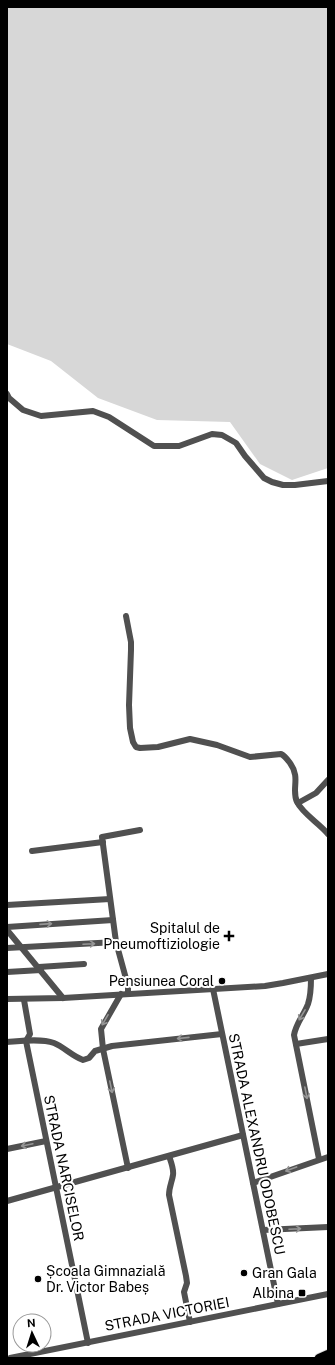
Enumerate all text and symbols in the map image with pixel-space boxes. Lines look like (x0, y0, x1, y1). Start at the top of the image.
place label: Spitalul de Pneumoftiziologie (103, 920, 220, 952)
one-way arrow (39, 921, 52, 928)
marker: Spitalul de Pneumoftiziologie (223, 930, 235, 942)
one-way arrow (82, 940, 95, 947)
place label: Pensiunea Coral (109, 973, 214, 989)
marker: Pensiunea Coral (217, 976, 227, 986)
one-way arrow (298, 1009, 306, 1021)
one-way arrow (101, 1014, 109, 1026)
street label: STRADA ALEXANDRU ODOBESCU (226, 1032, 288, 1256)
one-way arrow (177, 1034, 190, 1042)
one-way arrow (107, 1080, 115, 1093)
one-way arrow (302, 1086, 310, 1099)
street label: STRADA NARCISELOR (41, 1094, 87, 1242)
one-way arrow (20, 1141, 33, 1149)
one-way arrow (285, 1166, 298, 1173)
one-way arrow (288, 1225, 301, 1232)
place label: Școala Gimnazială Dr. Victor Babeș (46, 1263, 165, 1295)
place label: Gran Gala (252, 1265, 317, 1281)
marker: Gran Gala (239, 1268, 249, 1278)
marker: Școala Gimnazială Dr. Victor Babeș (33, 1274, 43, 1284)
place label: Albina (252, 1285, 294, 1301)
marker: Albina (297, 1288, 307, 1298)
street label: STRADA VICTORIEI (103, 1294, 231, 1334)
north arrow (12, 1313, 52, 1353)
text: N (27, 1317, 36, 1329)

